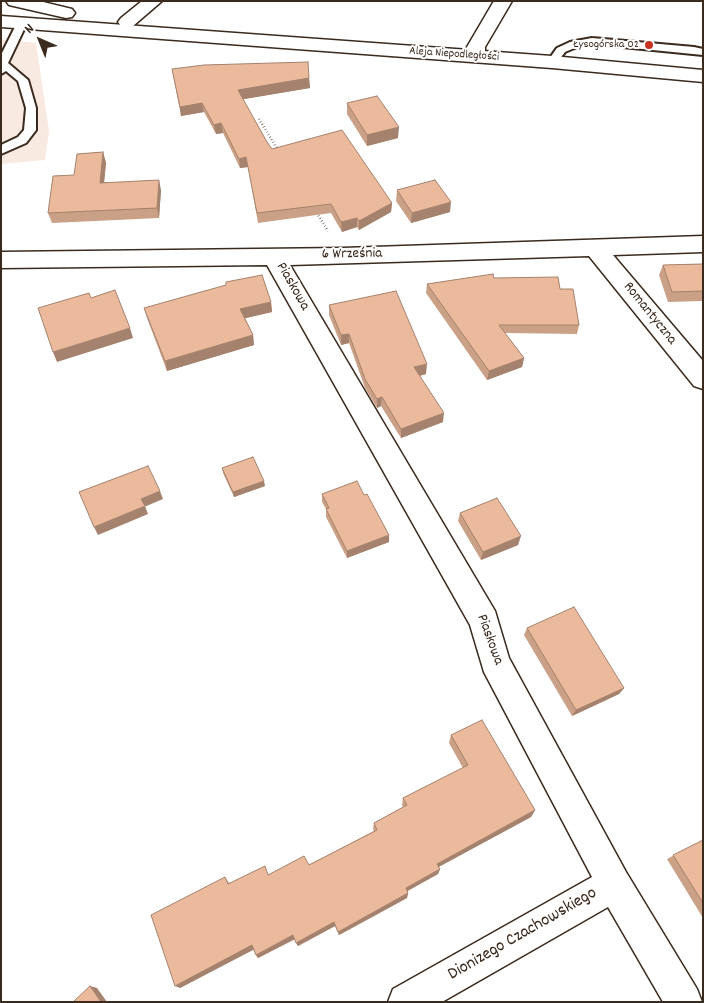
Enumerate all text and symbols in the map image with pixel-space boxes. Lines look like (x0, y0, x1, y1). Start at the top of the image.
north arrow (15, 15, 65, 65)
text: N (20, 20, 39, 39)
place label: Łysogórska 02 (574, 38, 639, 52)
marker: Łysogórska 02 (643, 39, 655, 51)
street label: Aleja Niepodległości (409, 45, 499, 65)
street label: 6 Września (322, 245, 382, 265)
street label: Piaskowa (271, 260, 313, 314)
street label: Romantyczna (618, 279, 680, 349)
street label: Piaskowa (472, 612, 506, 668)
street label: Dionizego Czachowskiego (445, 884, 601, 986)

